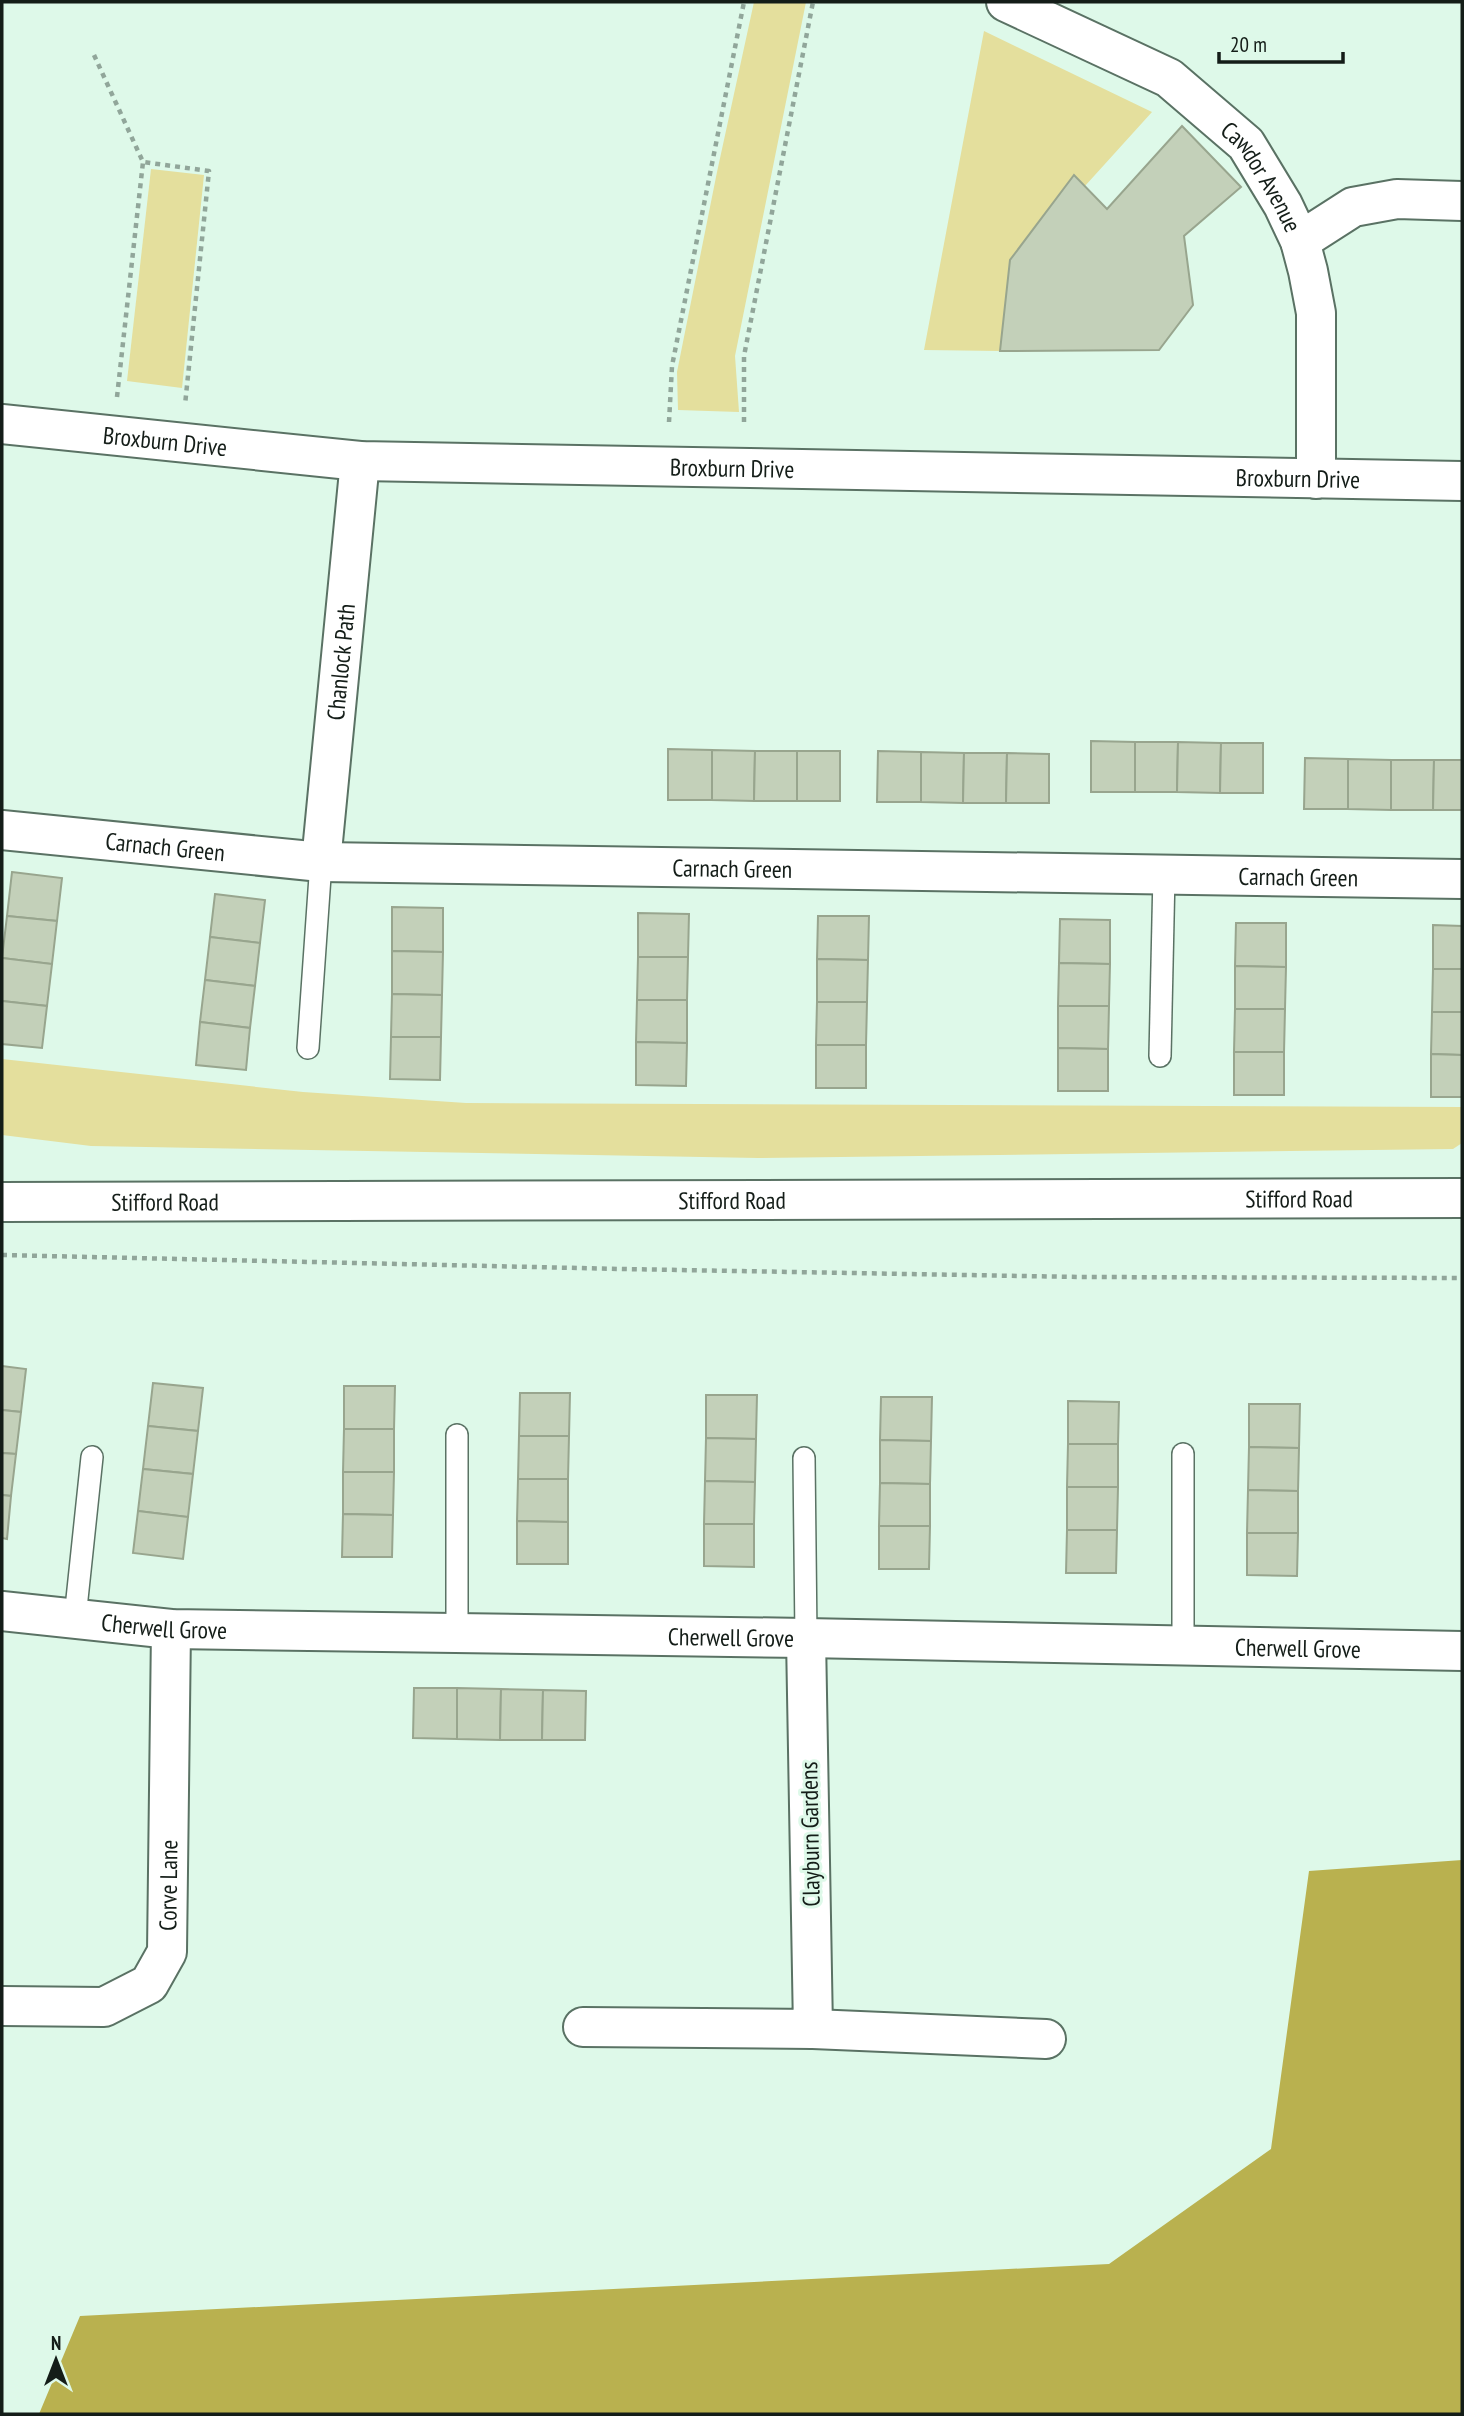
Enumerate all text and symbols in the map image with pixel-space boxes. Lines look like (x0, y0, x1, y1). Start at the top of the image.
scale bar (1219, 21, 1343, 65)
text: 20 m (1230, 31, 1267, 58)
street label: Cawdor Avenue (1215, 114, 1309, 237)
street label: Broxburn Drive (102, 419, 229, 463)
street label: Broxburn Drive (670, 451, 795, 484)
street label: Broxburn Drive (1235, 461, 1360, 495)
street label: Chanlock Path (319, 602, 362, 722)
street label: Carnach Green (104, 825, 226, 868)
street label: Carnach Green (672, 852, 792, 885)
street label: Carnach Green (1238, 860, 1358, 893)
street label: Stifford Road (1245, 1183, 1353, 1214)
street label: Stifford Road (678, 1184, 786, 1216)
street label: Stifford Road (111, 1186, 219, 1217)
street label: Cherwell Grove (100, 1606, 227, 1645)
street label: Cherwell Grove (668, 1621, 794, 1653)
street label: Cherwell Grove (1235, 1631, 1361, 1664)
street label: Clayburn Gardens (793, 1761, 827, 1907)
street label: Corve Lane (152, 1839, 184, 1931)
north arrow (21, 2325, 91, 2395)
text: N (51, 2331, 61, 2355)

